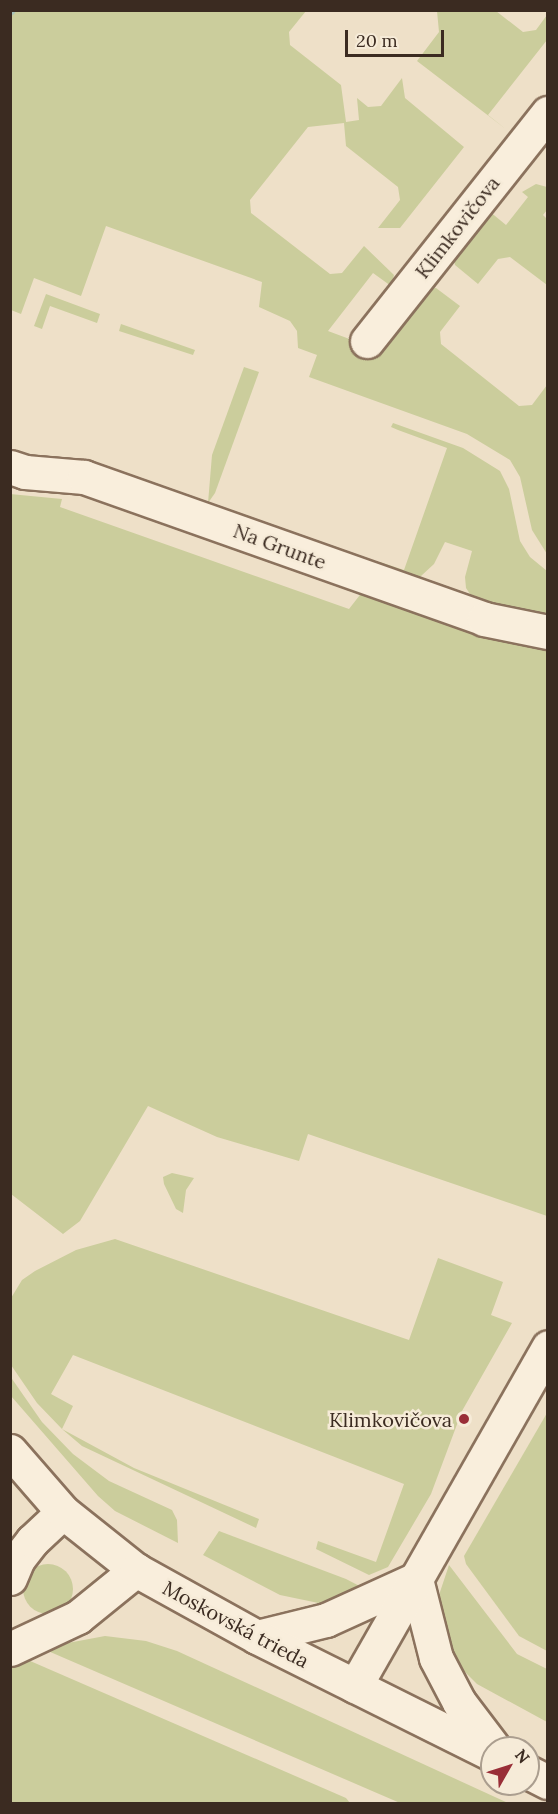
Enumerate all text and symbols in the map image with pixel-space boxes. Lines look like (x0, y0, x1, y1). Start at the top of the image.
scale bar (348, 18, 447, 56)
text: 20 m (356, 29, 398, 52)
street label: Klimkovičova (410, 171, 504, 283)
street label: Na Grunte (230, 518, 330, 574)
place label: Klimkovičova (329, 1407, 452, 1431)
marker: Klimkovičova (457, 1412, 471, 1426)
street label: Moskovská trieda (159, 1575, 313, 1673)
north arrow (480, 1736, 540, 1796)
text: N (511, 1745, 534, 1767)

